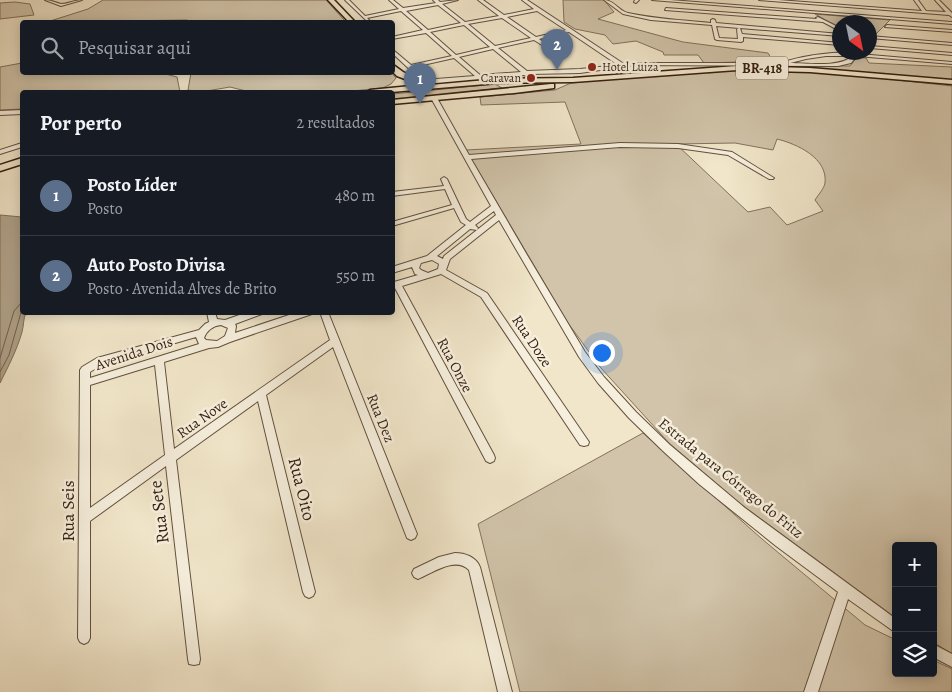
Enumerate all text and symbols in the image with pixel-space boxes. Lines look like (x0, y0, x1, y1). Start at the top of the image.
north arrow (832, 15, 877, 60)
search box (20, 20, 395, 75)
pin: 2 (541, 29, 573, 70)
icon: search (38, 34, 66, 62)
text: Pesquisar aqui (78, 35, 191, 61)
road number: BR-418 (736, 56, 788, 80)
place label: Hotel Luiza (602, 59, 659, 75)
marker: Hotel Luiza (586, 61, 598, 73)
pin: 1 (404, 63, 436, 104)
place label: Caravan (481, 70, 521, 86)
marker: Caravan (525, 72, 537, 84)
text: Por perto (40, 109, 122, 137)
text: 2 resultados (296, 112, 375, 134)
text: Posto Líder (87, 172, 177, 198)
text: 1 (53, 185, 59, 207)
text: 480 m (335, 185, 375, 207)
text: Posto (87, 198, 123, 220)
text: Auto Posto Divisa (87, 252, 226, 278)
text: 2 (52, 265, 60, 287)
text: 550 m (336, 265, 375, 287)
text: Posto · Avenida Alves de Brito (87, 278, 277, 300)
street label: Rua Doze (507, 311, 557, 371)
street label: Avenida Dois (92, 331, 175, 375)
street label: Rua Onze (432, 334, 478, 396)
your location (589, 340, 615, 366)
street label: Rua Dez (362, 391, 400, 445)
street label: Rua Nove (173, 393, 232, 443)
street label: Estrada para Córrego do Fritz (654, 413, 808, 543)
street label: Rua Oito (283, 455, 321, 523)
street label: Rua Sete (143, 479, 175, 545)
street label: Rua Seis (56, 480, 80, 542)
map controls (892, 542, 937, 677)
button: + (892, 542, 937, 587)
button: − (892, 587, 937, 632)
button: layers (892, 632, 937, 677)

